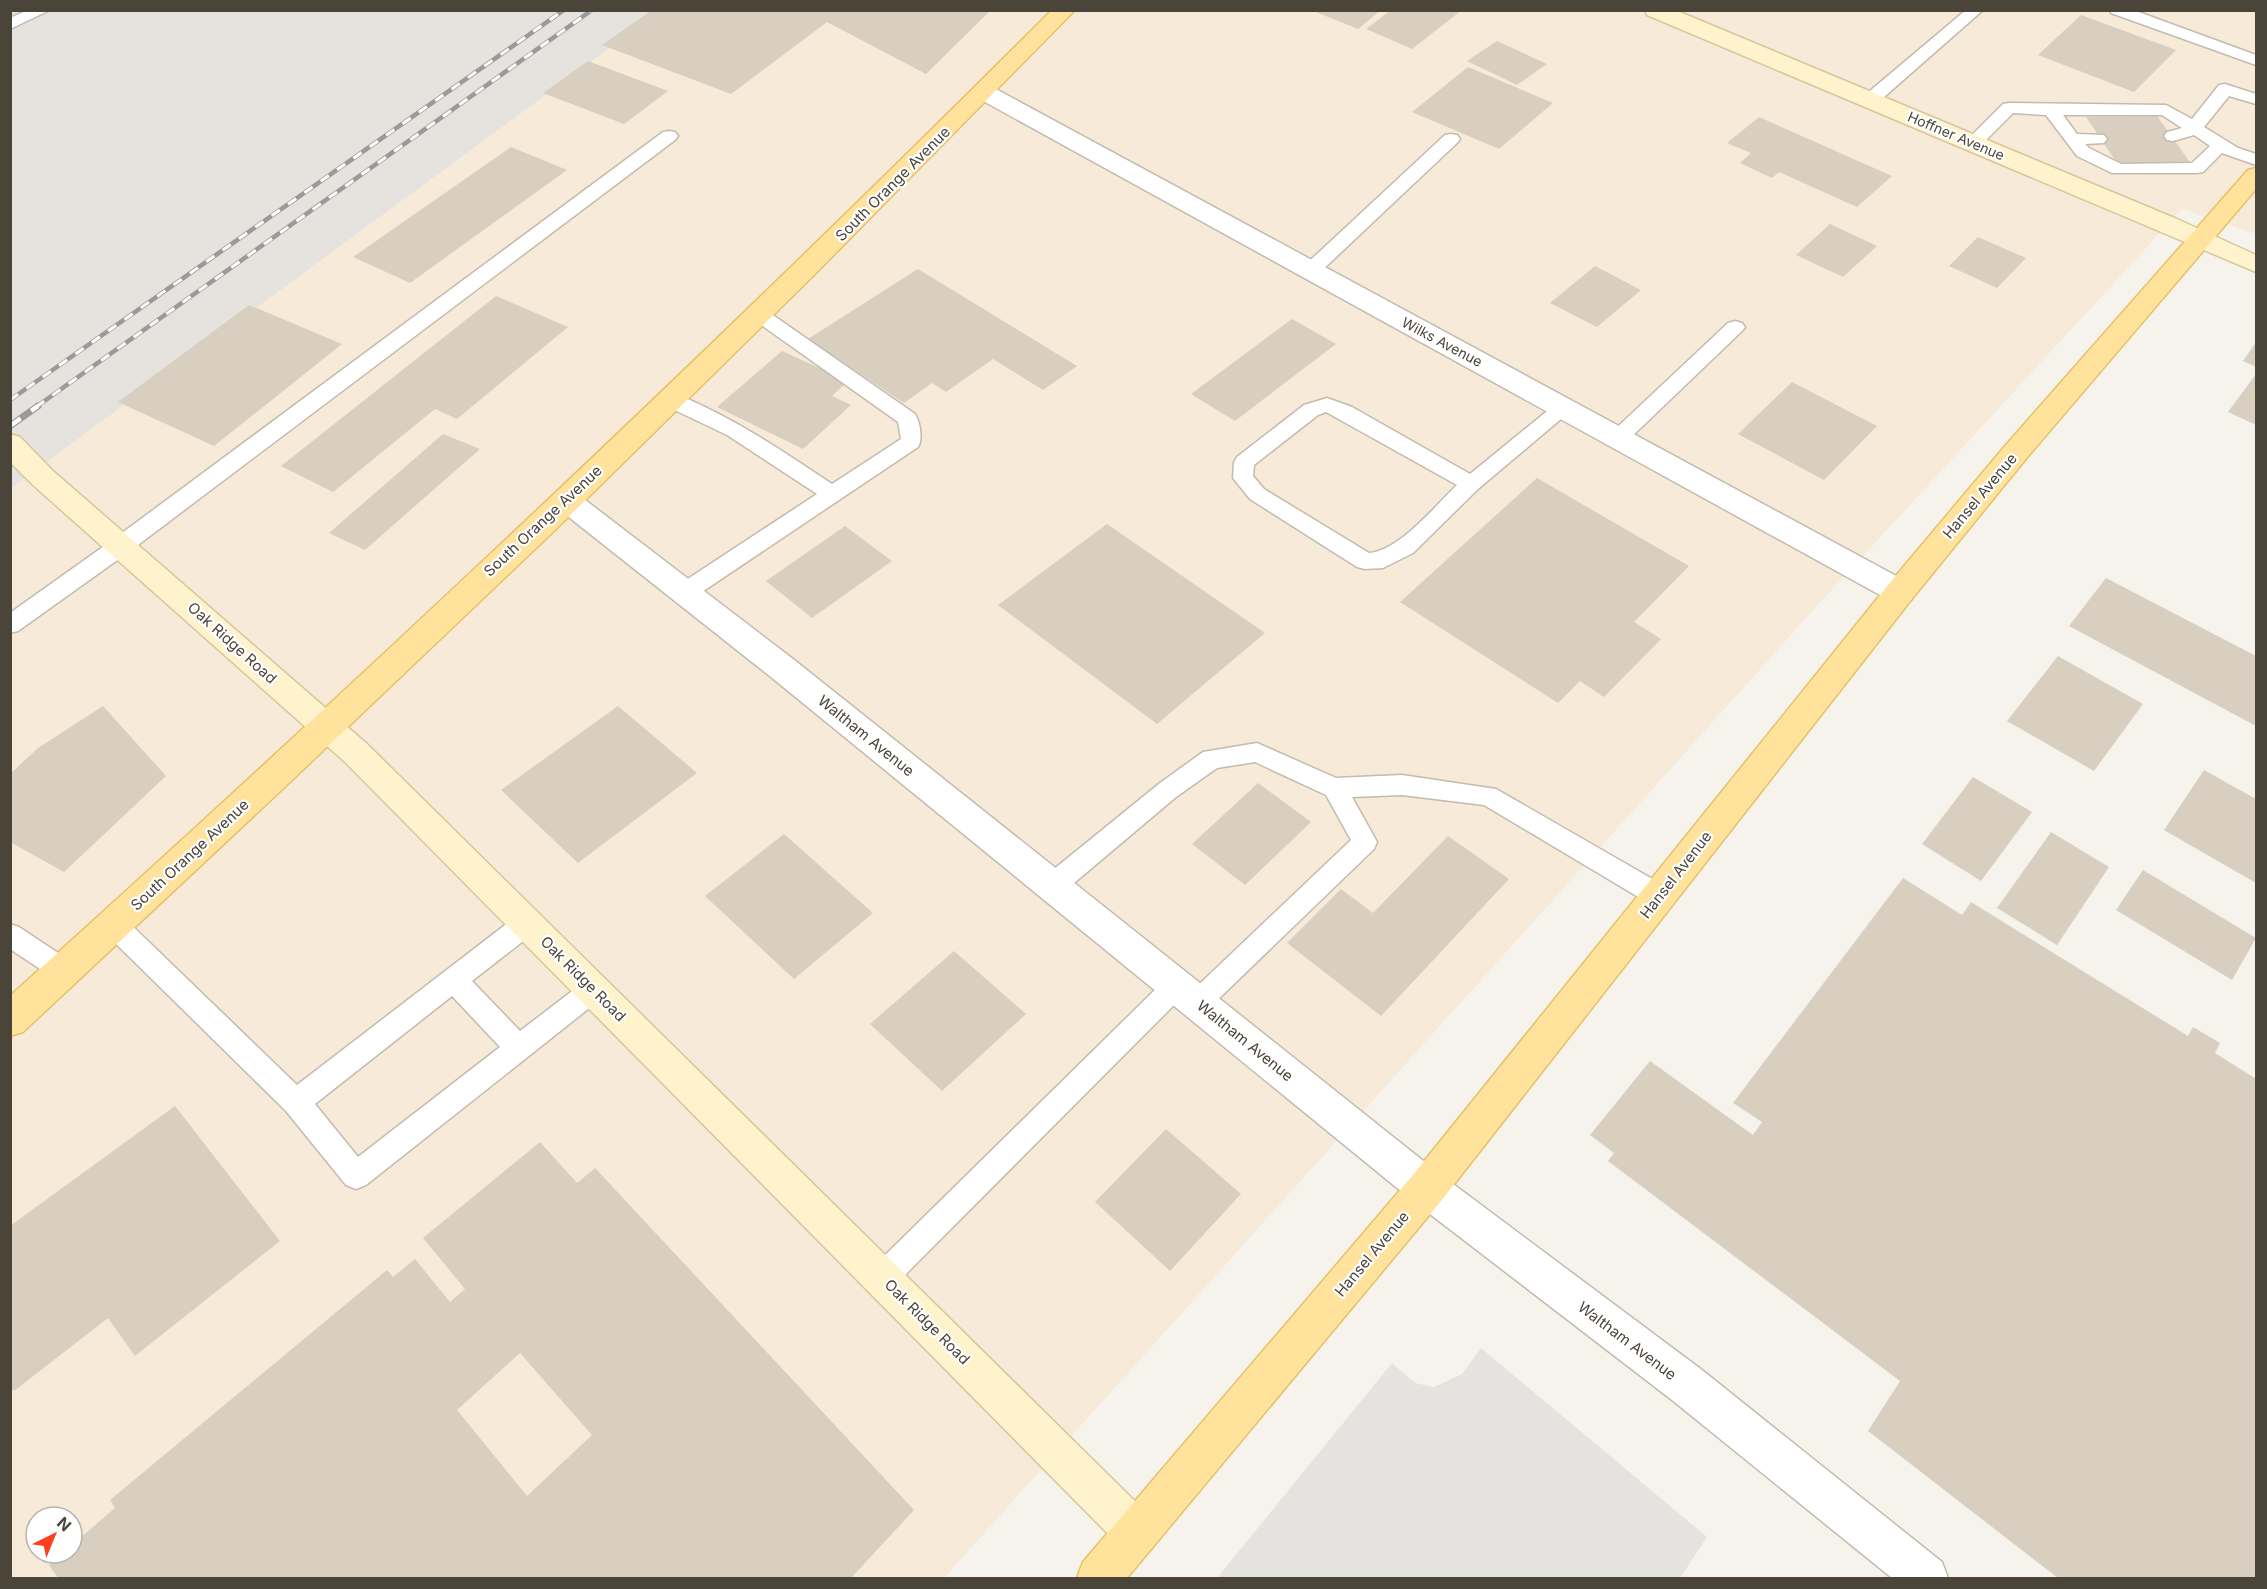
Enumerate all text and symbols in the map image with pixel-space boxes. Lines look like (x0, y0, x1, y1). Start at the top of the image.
street label: Hoffner Avenue (1905, 108, 2007, 164)
street label: South Orange Avenue (831, 122, 954, 245)
street label: Wilks Avenue (1399, 313, 1485, 370)
street label: Hansel Avenue (1938, 449, 2021, 542)
street label: South Orange Avenue (480, 461, 606, 580)
street label: Oak Ridge Road (184, 598, 281, 688)
street label: Waltham Avenue (814, 691, 918, 780)
street label: South Orange Avenue (127, 795, 253, 914)
street label: Hansel Avenue (1636, 827, 1716, 922)
street label: Oak Ridge Road (537, 932, 630, 1025)
street label: Waltham Avenue (1193, 996, 1297, 1085)
street label: Hansel Avenue (1330, 1207, 1413, 1300)
street label: Oak Ridge Road (881, 1275, 974, 1368)
street label: Waltham Avenue (1574, 1297, 1680, 1384)
north arrow (24, 1505, 84, 1565)
text: N (53, 1513, 76, 1536)

